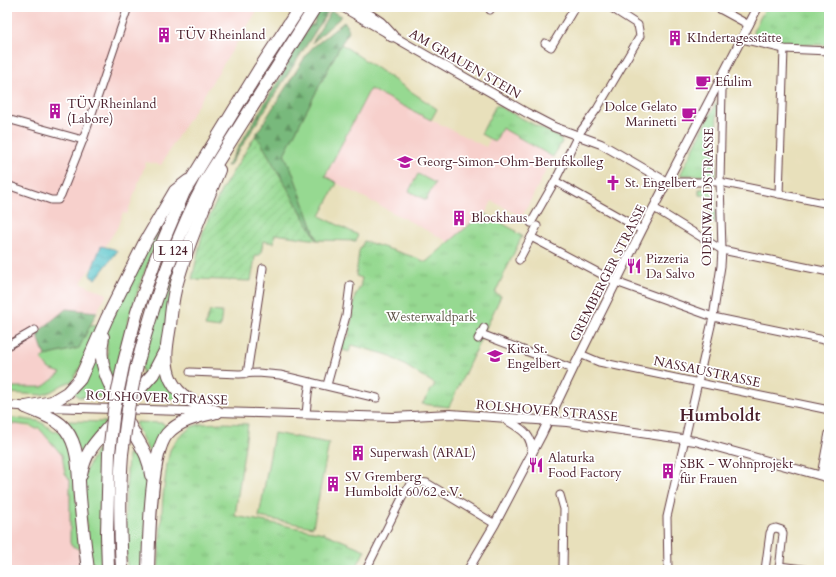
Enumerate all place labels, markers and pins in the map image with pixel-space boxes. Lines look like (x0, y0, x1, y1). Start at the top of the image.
building icon: TÜV Rheinland (155, 26, 173, 44)
place label: TÜV Rheinland (176, 26, 266, 44)
building icon: KIndertagesstätte (666, 29, 684, 47)
place label: KIndertagesstätte (687, 29, 782, 47)
cafe icon: Efulim (694, 73, 712, 91)
place label: Efulim (715, 73, 752, 91)
place label: TÜV Rheinland (Labore) (67, 95, 157, 128)
place label: Dolce Gelato Marinetti (605, 98, 677, 131)
building icon: TÜV Rheinland (Labore) (46, 102, 64, 120)
cafe icon: Dolce Gelato Marinetti (680, 105, 698, 123)
school or university icon: Georg-Simon-Ohm-Berufskolleg (396, 153, 414, 171)
place label: Georg-Simon-Ohm-Berufskolleg (417, 153, 604, 171)
church icon: St. Engelbert (604, 174, 622, 192)
place label: St. Engelbert (625, 174, 696, 192)
building icon: Blockhaus (450, 209, 468, 227)
place label: Blockhaus (471, 209, 527, 227)
place label: Pizzeria Da Salvo (646, 250, 695, 283)
restaurant icon: Pizzeria Da Salvo (625, 257, 643, 275)
place label: Kita St. Engelbert (507, 340, 561, 373)
school or university icon: Kita St. Engelbert (486, 347, 504, 365)
building icon: Superwash (ARAL) (349, 444, 367, 462)
place label: Superwash (ARAL) (370, 444, 476, 462)
place label: Alaturka Food Factory (548, 449, 622, 482)
place label: SBK - Wohnprojekt für Frauen (680, 455, 793, 488)
restaurant icon: Alaturka Food Factory (527, 456, 545, 474)
building icon: SBK - Wohnprojekt für Frauen (659, 462, 677, 480)
place label: SV Gremberg Humboldt 60/62 e.V. (345, 468, 462, 501)
building icon: SV Gremberg Humboldt 60/62 e.V. (324, 475, 342, 493)

